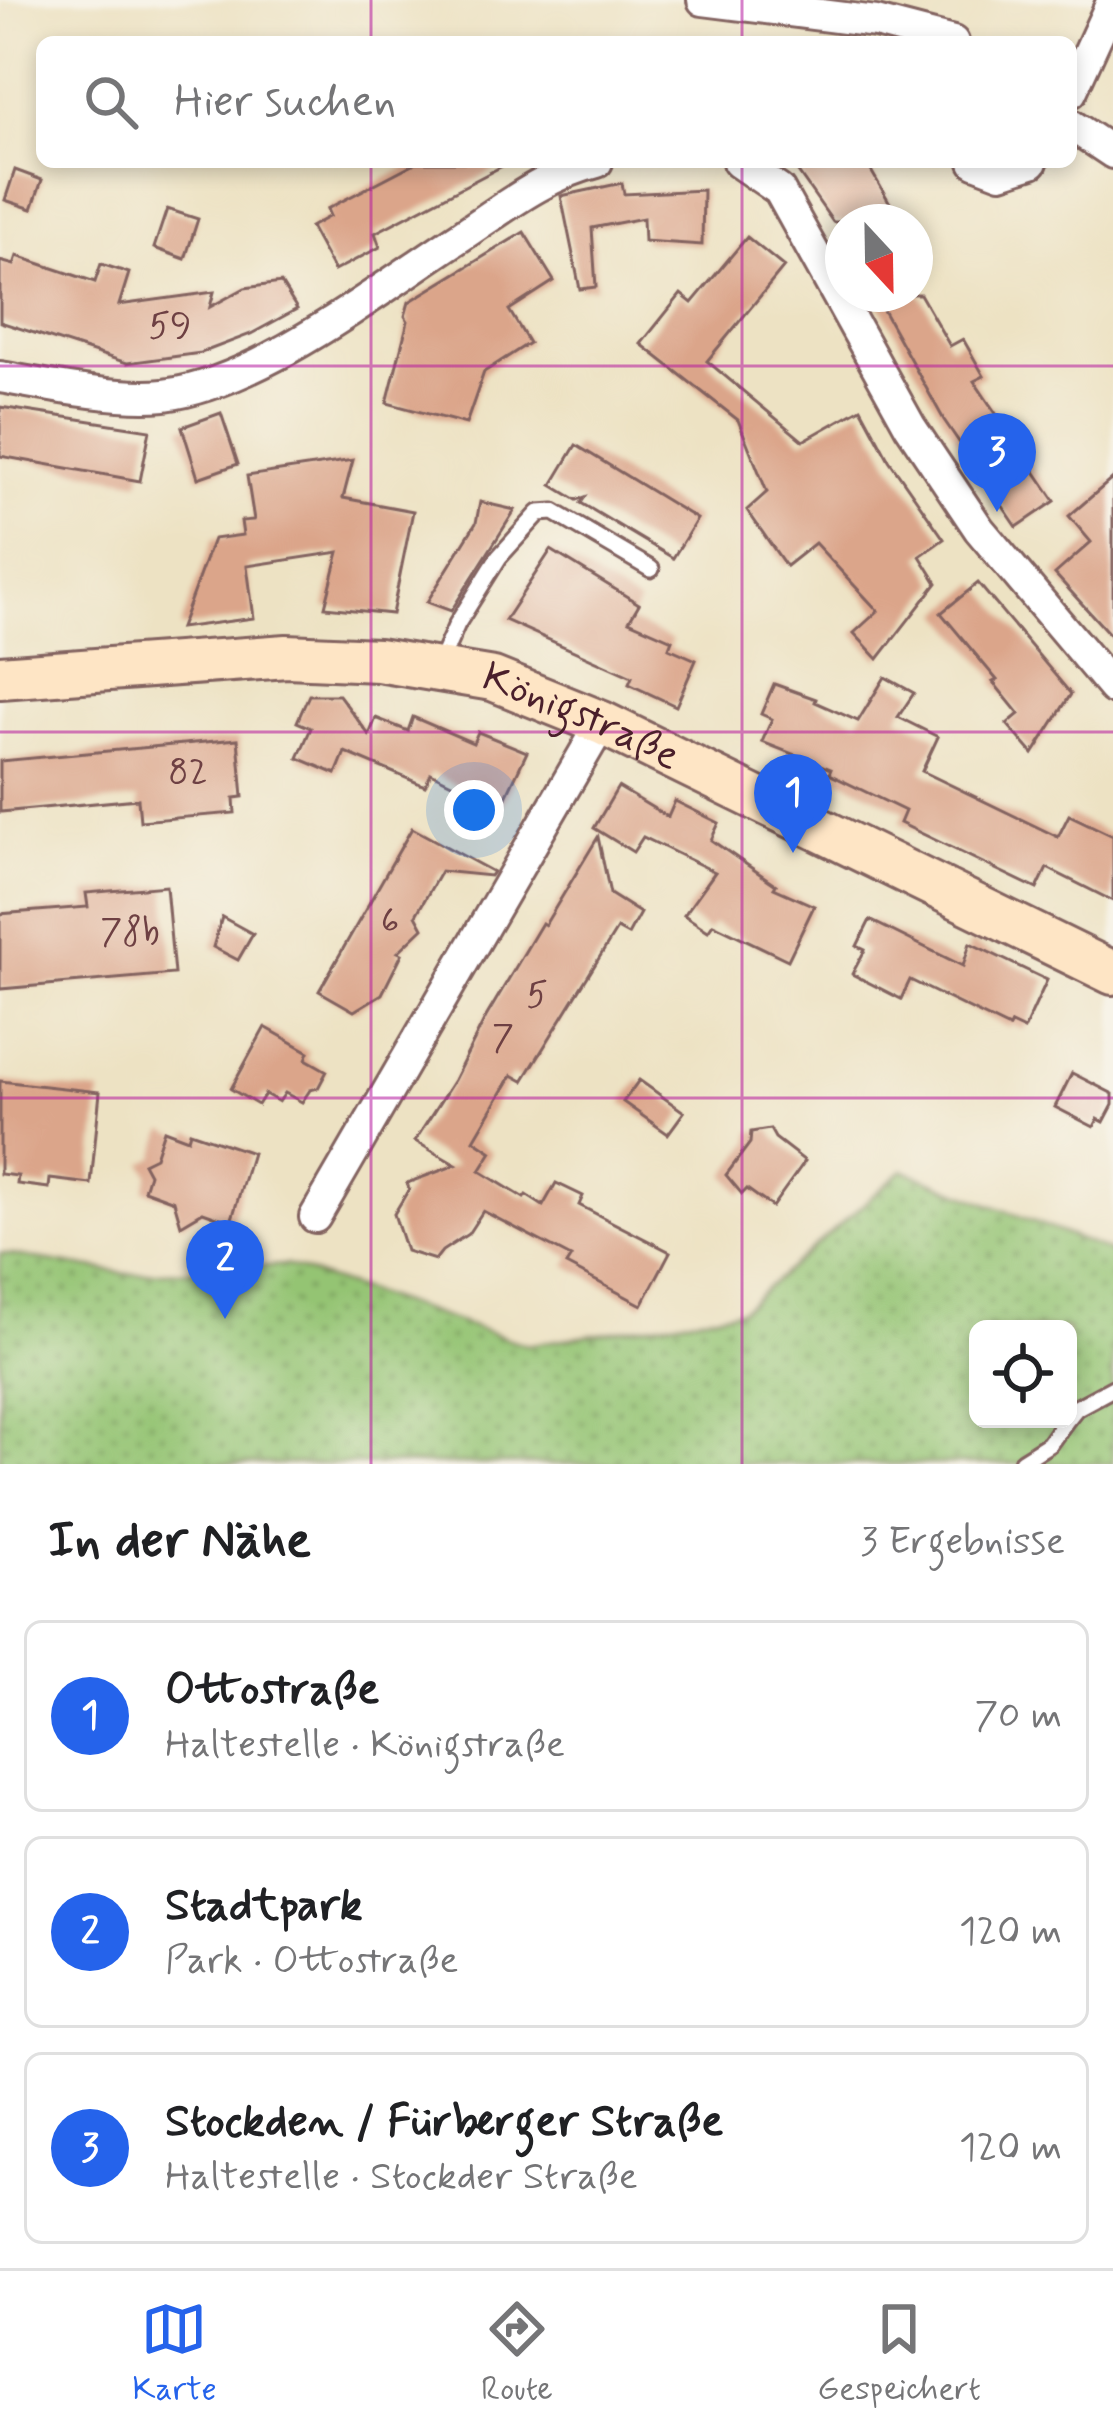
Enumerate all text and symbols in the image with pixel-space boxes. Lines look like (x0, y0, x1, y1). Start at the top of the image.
search box (36, 36, 1077, 168)
icon: search (78, 69, 144, 135)
text: Hier suchen (174, 73, 396, 132)
north arrow (825, 204, 933, 312)
house number: 59 (148, 304, 192, 351)
pin: 3 (958, 413, 1036, 512)
street label: Königstraße (474, 650, 689, 784)
house number: 82 (168, 750, 208, 797)
pin: 1 (754, 754, 832, 853)
your location (444, 780, 504, 840)
house number: 6 (381, 899, 399, 946)
house number: 78b (100, 910, 160, 957)
house number: 5 (526, 973, 548, 1020)
house number: 7 (492, 1016, 514, 1063)
pin: 2 (186, 1220, 264, 1319)
map controls (969, 1320, 1077, 1428)
button: locate (969, 1320, 1077, 1428)
text: In der Nähe (48, 1509, 311, 1575)
text: 3 Ergebnisse (860, 1517, 1065, 1568)
text: Ottostraße (165, 1661, 379, 1720)
text: 1 (81, 1691, 99, 1742)
text: 70 m (974, 1691, 1062, 1742)
text: Haltestelle · Königstraße (165, 1720, 565, 1771)
text: Stadtpark (165, 1877, 363, 1936)
text: 2 (80, 1907, 100, 1958)
text: 120 m (959, 1907, 1062, 1958)
text: Park · Ottostraße (165, 1936, 458, 1987)
text: Stockden / Fürberger Straße (165, 2093, 723, 2152)
text: 3 (81, 2123, 99, 2174)
text: 120 m (959, 2123, 1062, 2174)
text: Haltestelle · Stockder Straße (165, 2152, 638, 2203)
tab: Karte (132, 2296, 217, 2412)
tab: Route (481, 2296, 553, 2412)
tab: Gespeichert (817, 2296, 981, 2412)

